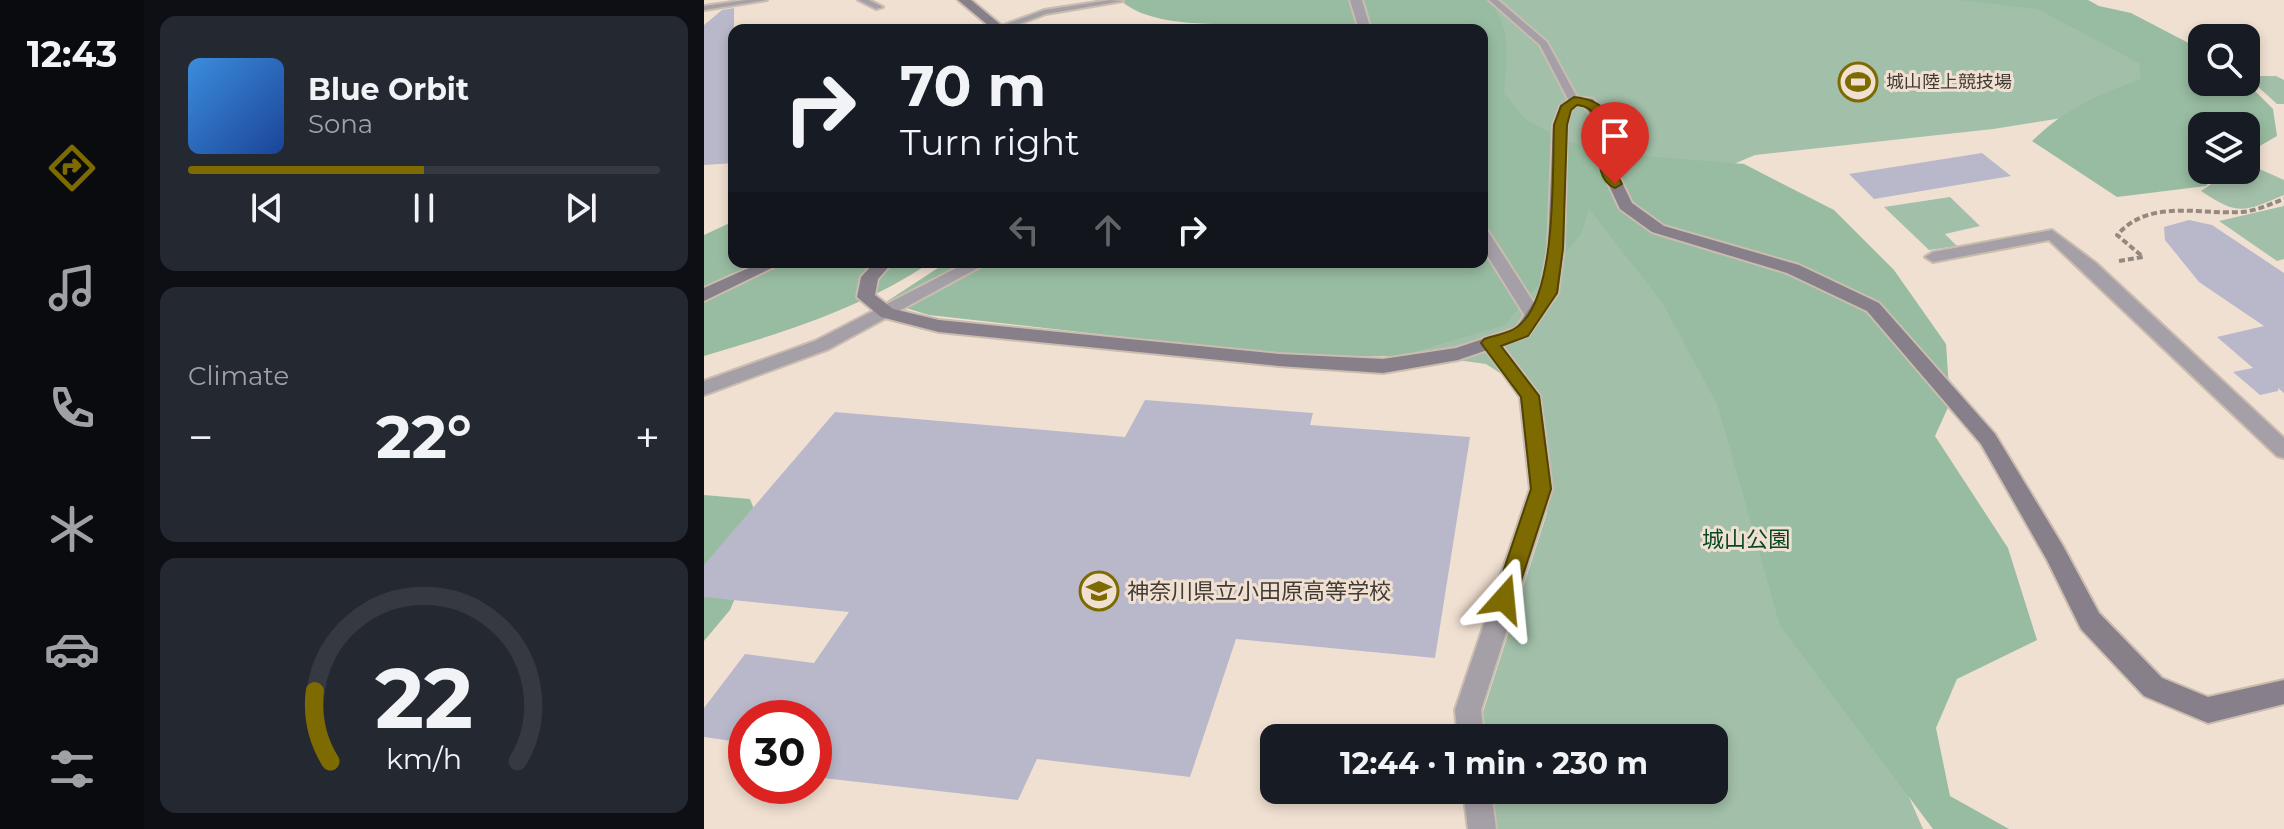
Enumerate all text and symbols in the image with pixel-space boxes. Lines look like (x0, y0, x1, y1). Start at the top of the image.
map controls (2188, 24, 2260, 184)
button: search (2188, 24, 2260, 96)
text: 12:43 (27, 32, 117, 76)
text: 70 m (900, 52, 1046, 120)
icon: right (768, 56, 872, 160)
sports icon: 城山陸上競技場 (1837, 61, 1879, 103)
text: Blue Orbit (308, 71, 469, 108)
place label: 城山陸上競技場 (1886, 71, 2012, 93)
pin (1581, 102, 1649, 184)
text: Sona (308, 108, 373, 140)
button: layers (2188, 112, 2260, 184)
icon: arrive (1593, 114, 1637, 158)
text: Turn right (900, 120, 1080, 164)
icon: directions (44, 140, 100, 196)
icon: previous (245, 186, 289, 230)
icon: pause (402, 186, 446, 230)
icon: next (559, 186, 603, 230)
icon: left (1002, 208, 1046, 252)
icon: ahead (1086, 208, 1130, 252)
icon: right (1170, 208, 1214, 252)
icon: music (44, 260, 100, 316)
text: Climate (188, 360, 289, 392)
icon: phone (44, 380, 100, 436)
text: 22° (376, 400, 472, 473)
text: − (188, 410, 213, 464)
text: + (635, 410, 660, 464)
icon: climate (44, 501, 100, 557)
park label: 城山公園 (1702, 526, 1790, 553)
position arrow (1462, 557, 1546, 641)
school or university icon: 神奈川県立小田原高等学校 (1078, 570, 1120, 612)
place label: 神奈川県立小田原高等学校 (1127, 578, 1391, 605)
icon: car (44, 621, 100, 677)
text: 22 (375, 646, 473, 748)
speed limit sign: 30 (728, 700, 832, 804)
icon: filters (44, 741, 100, 797)
text: km/h (386, 741, 462, 776)
text: 12:44 · 1 min · 230 m (1340, 745, 1648, 782)

